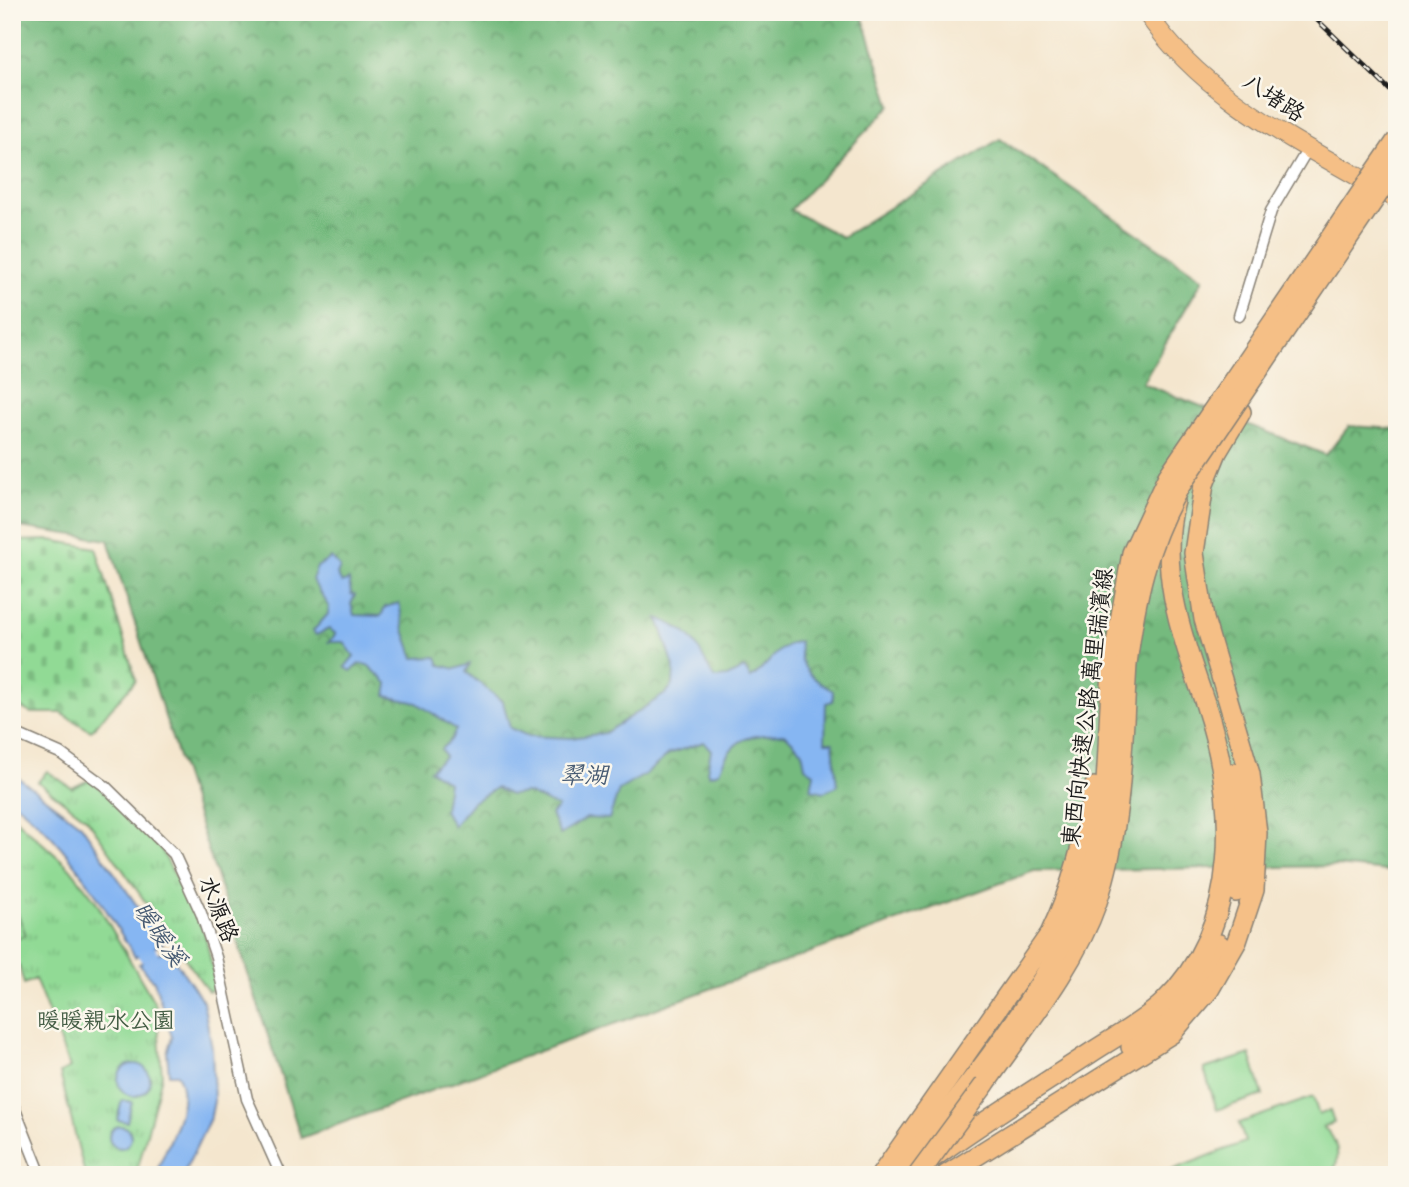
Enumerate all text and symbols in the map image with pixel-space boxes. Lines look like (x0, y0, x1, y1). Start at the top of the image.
street label: 八堵路 (1237, 66, 1311, 128)
street label: 東西向快速公路 萬里瑞濱線 (1056, 566, 1119, 848)
water label: 翠湖 (560, 761, 611, 790)
street label: 水源路 (192, 872, 245, 947)
water label: 暖暖溪 (127, 896, 193, 974)
park label: 暖暖親水公園 (37, 1006, 175, 1035)

